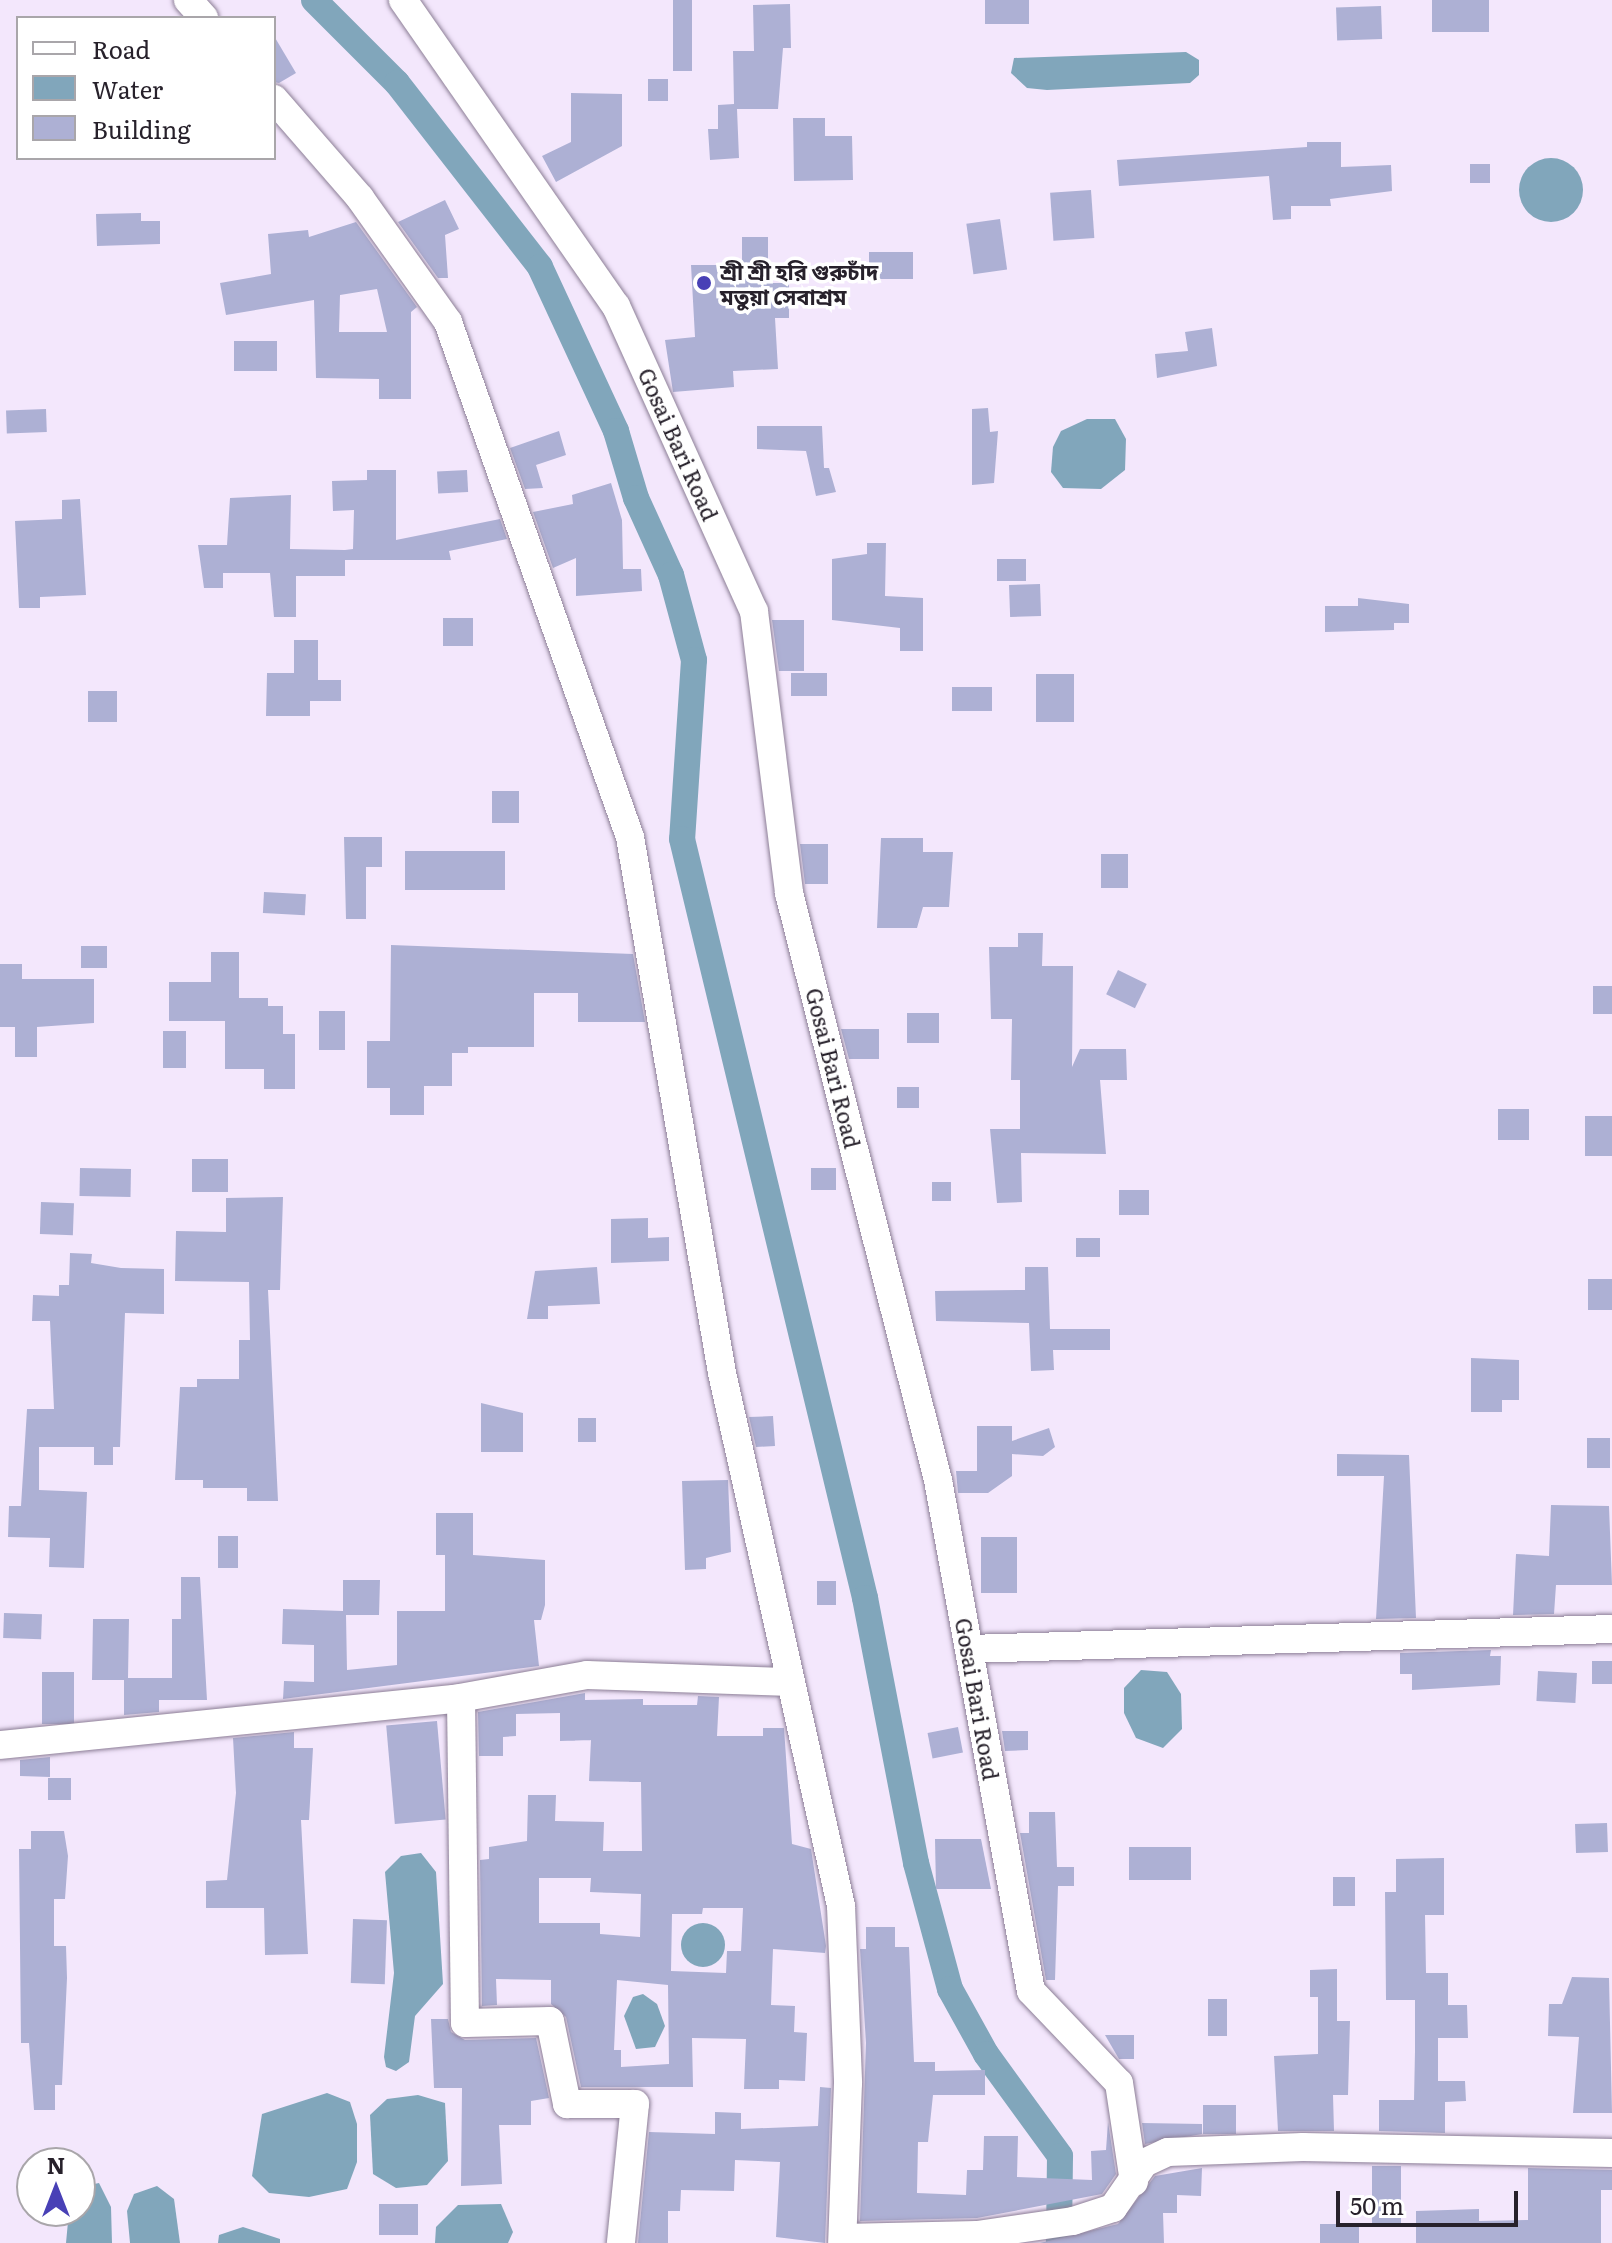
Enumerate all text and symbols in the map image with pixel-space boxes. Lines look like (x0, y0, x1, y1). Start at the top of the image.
legend (16, 16, 276, 160)
text: Road (92, 31, 150, 66)
text: Water (92, 71, 163, 106)
text: Building (92, 111, 191, 146)
place label: শ্রী শ্রী হরি গুরুচাঁদ মতুয়া সেবাশ্রম (720, 257, 878, 308)
marker: শ্রী শ্রী হরি গুরুচাঁদ মতুয়া সেবাশ্রম (695, 274, 713, 292)
street label: Gosai Bari Road (634, 364, 724, 524)
street label: Gosai Bari Road (801, 985, 867, 1151)
street label: Gosai Bari Road (951, 1616, 1005, 1782)
north arrow (16, 2147, 96, 2227)
text: N (47, 2148, 65, 2181)
scale bar (1340, 2175, 1522, 2225)
text: 50 m (1350, 2187, 1404, 2222)

